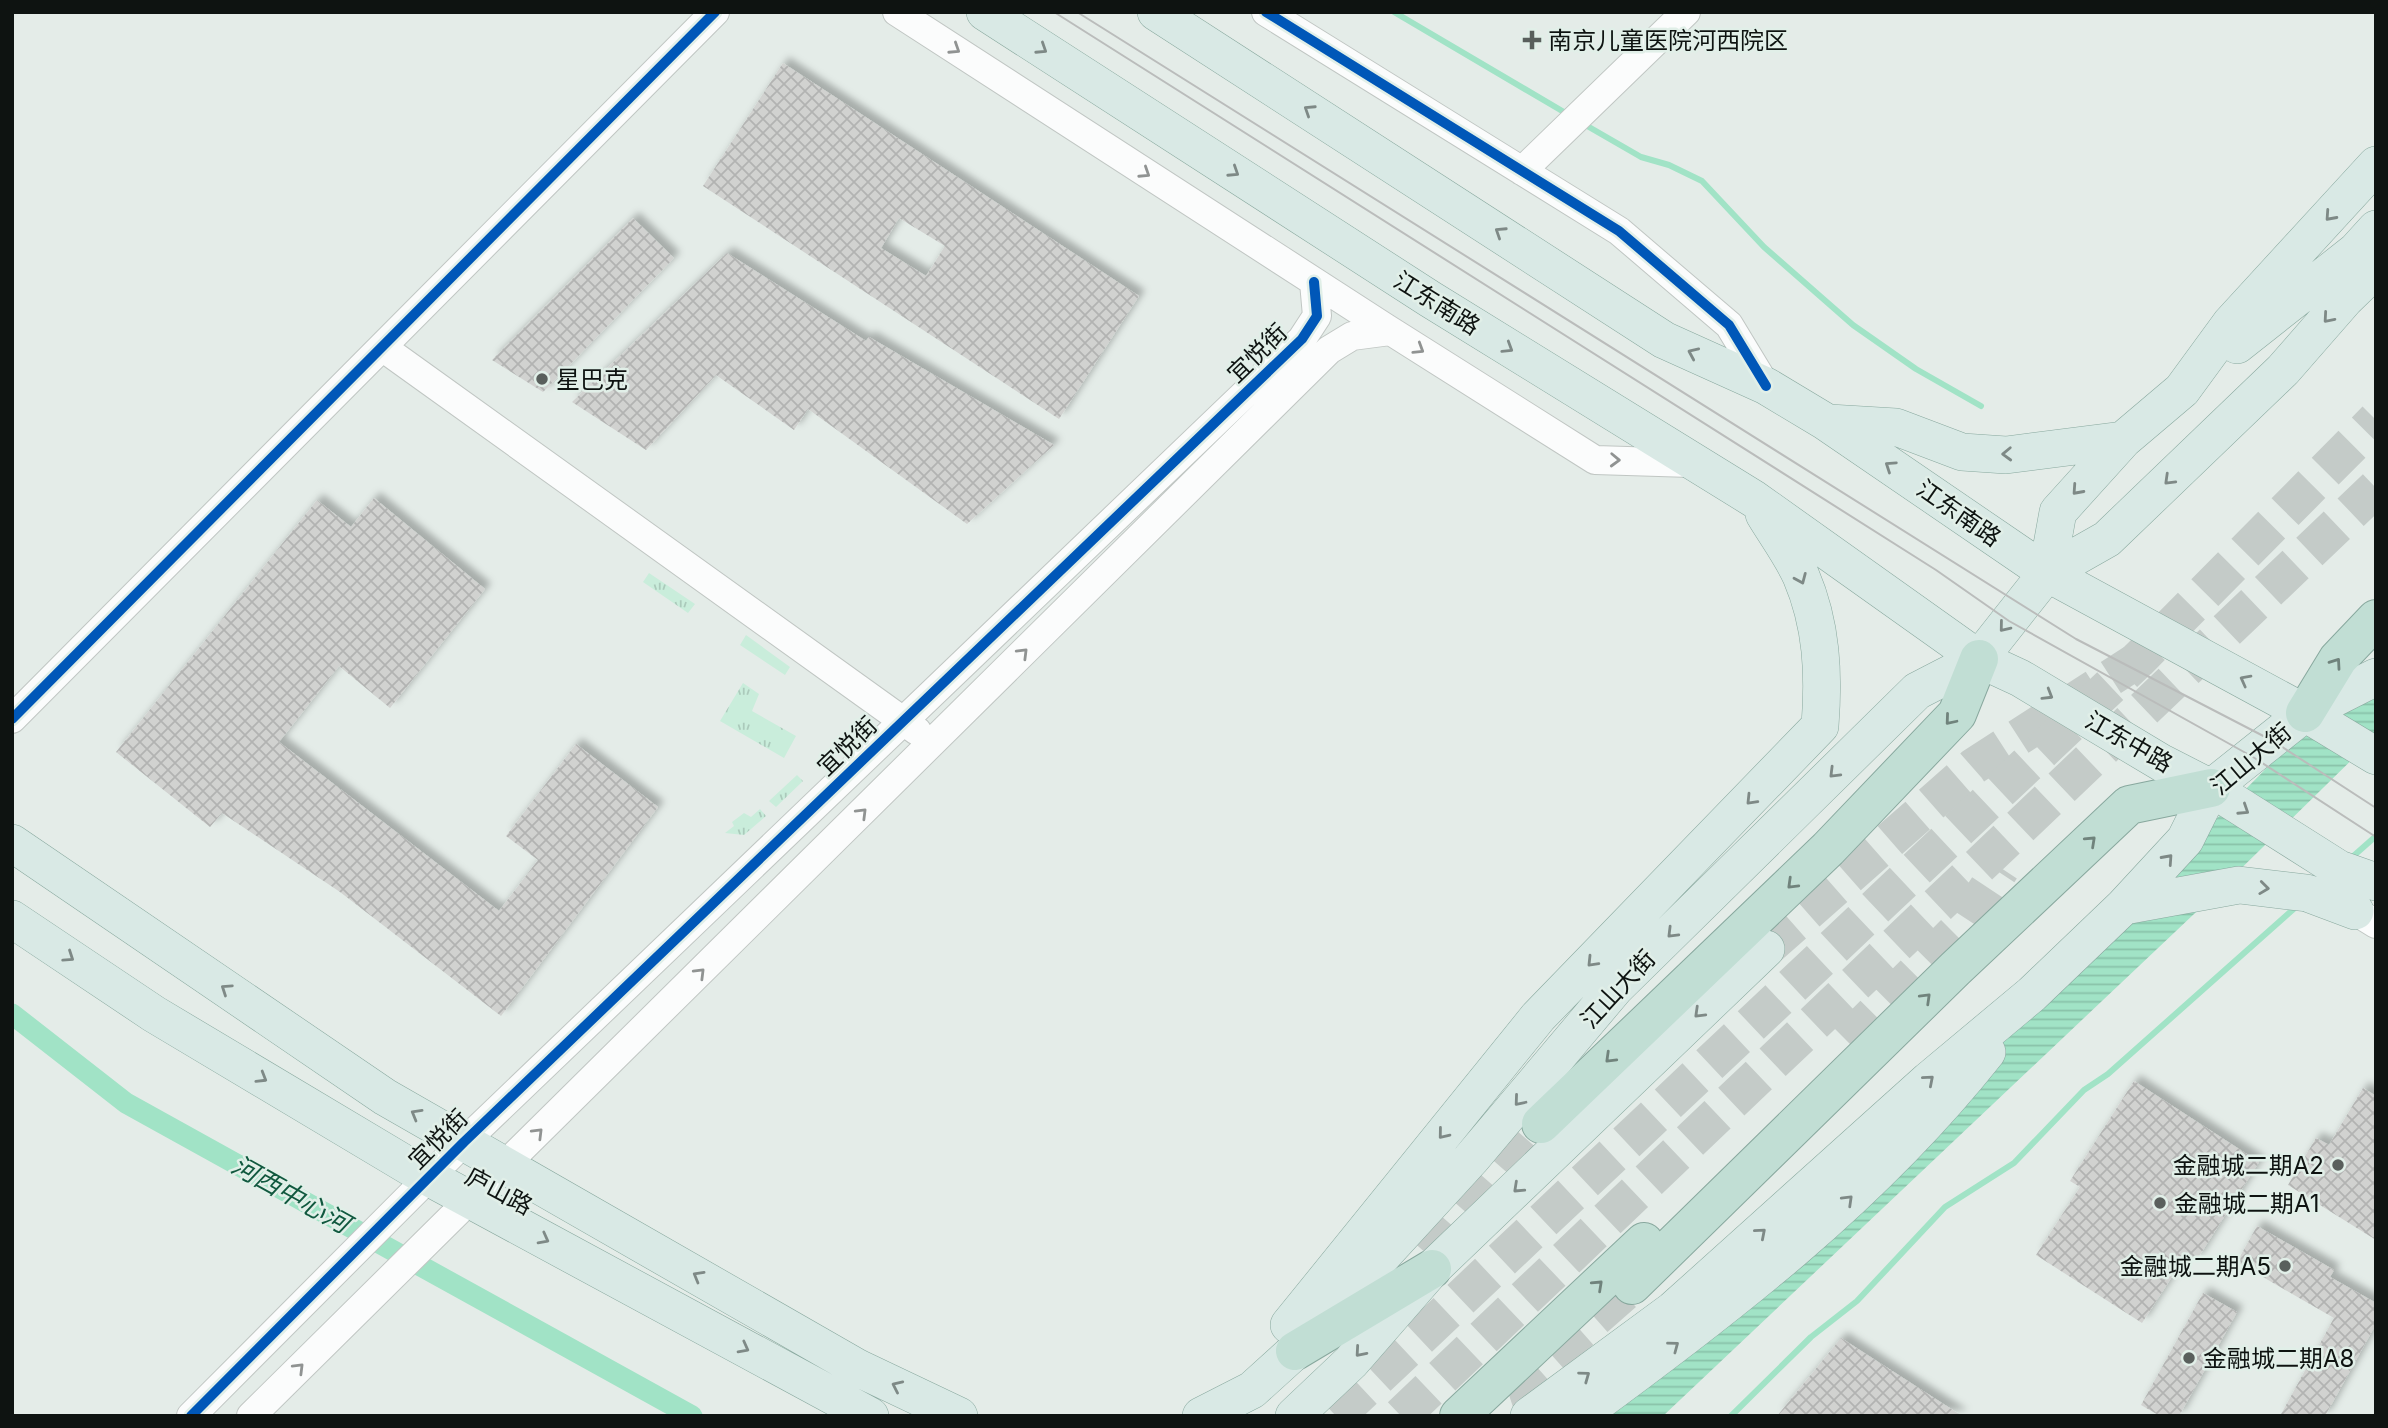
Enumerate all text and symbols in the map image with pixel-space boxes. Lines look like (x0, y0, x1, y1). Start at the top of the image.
place label: 南京儿童医院河西院区 (1548, 26, 1788, 55)
marker: 南京儿童医院河西院区 (1522, 30, 1542, 50)
one-way arrow (947, 41, 960, 54)
one-way arrow (1035, 41, 1048, 54)
one-way arrow (1303, 105, 1316, 118)
one-way arrow (1226, 164, 1239, 177)
one-way arrow (1138, 165, 1151, 178)
one-way arrow (2326, 208, 2338, 221)
one-way arrow (1495, 227, 1508, 240)
street label: 江东南路 (1389, 265, 1485, 341)
one-way arrow (2324, 310, 2336, 323)
street label: 宜悦街 (1221, 318, 1293, 388)
one-way arrow (1500, 339, 1513, 352)
one-way arrow (1411, 341, 1424, 354)
one-way arrow (1688, 347, 1700, 361)
place label: 星巴克 (556, 365, 628, 394)
marker: 星巴克 (534, 371, 550, 387)
one-way arrow (2001, 446, 2012, 461)
one-way arrow (1610, 453, 1621, 468)
one-way arrow (1884, 461, 1897, 474)
one-way arrow (2164, 471, 2177, 484)
street label: 江东南路 (1911, 474, 2007, 552)
one-way arrow (2073, 482, 2085, 495)
one-way arrow (1792, 572, 1806, 584)
one-way arrow (2000, 619, 2013, 631)
one-way arrow (1015, 648, 1028, 661)
one-way arrow (2328, 658, 2340, 671)
one-way arrow (2240, 675, 2253, 689)
one-way arrow (2041, 686, 2054, 699)
street label: 江东中路 (2080, 705, 2178, 779)
street label: 宜悦街 (811, 711, 883, 781)
one-way arrow (1946, 712, 1958, 725)
street label: 江山大街 (2205, 717, 2297, 801)
one-way arrow (1830, 765, 1842, 777)
one-way arrow (1747, 792, 1760, 805)
one-way arrow (2237, 802, 2250, 815)
one-way arrow (854, 809, 866, 821)
one-way arrow (2083, 837, 2096, 850)
one-way arrow (2159, 854, 2172, 867)
one-way arrow (1788, 875, 1801, 888)
one-way arrow (2258, 881, 2270, 896)
one-way arrow (1667, 924, 1680, 937)
street label: 江山大街 (1575, 944, 1661, 1034)
one-way arrow (61, 949, 74, 961)
one-way arrow (1588, 954, 1600, 966)
one-way arrow (692, 969, 704, 981)
one-way arrow (221, 985, 234, 997)
one-way arrow (1917, 993, 1930, 1006)
one-way arrow (1694, 1005, 1707, 1018)
one-way arrow (1605, 1049, 1618, 1062)
one-way arrow (254, 1070, 267, 1083)
one-way arrow (1921, 1076, 1934, 1088)
one-way arrow (1515, 1094, 1528, 1106)
street label: 宜悦街 (402, 1103, 474, 1175)
one-way arrow (411, 1109, 423, 1122)
one-way arrow (1439, 1127, 1452, 1139)
one-way arrow (530, 1128, 543, 1141)
water label: 河西中心河 (227, 1149, 360, 1241)
place label: 金融城二期A2 (2173, 1151, 2324, 1180)
marker: 金融城二期A2 (2330, 1157, 2346, 1173)
street label: 庐山路 (460, 1161, 538, 1221)
one-way arrow (1513, 1180, 1526, 1192)
place label: 金融城二期A1 (2174, 1189, 2320, 1218)
marker: 金融城二期A1 (2152, 1195, 2168, 1211)
one-way arrow (1840, 1196, 1853, 1209)
one-way arrow (1753, 1229, 1766, 1241)
one-way arrow (537, 1231, 549, 1244)
place label: 金融城二期A5 (2120, 1252, 2271, 1281)
marker: 金融城二期A5 (2277, 1258, 2293, 1274)
one-way arrow (693, 1271, 706, 1284)
one-way arrow (1590, 1280, 1603, 1293)
one-way arrow (737, 1340, 749, 1353)
one-way arrow (1666, 1342, 1678, 1354)
one-way arrow (1356, 1343, 1368, 1356)
place label: 金融城二期A8 (2203, 1344, 2354, 1373)
marker: 金融城二期A8 (2181, 1350, 2197, 1366)
one-way arrow (291, 1363, 304, 1376)
one-way arrow (1577, 1372, 1590, 1384)
one-way arrow (892, 1381, 904, 1395)

